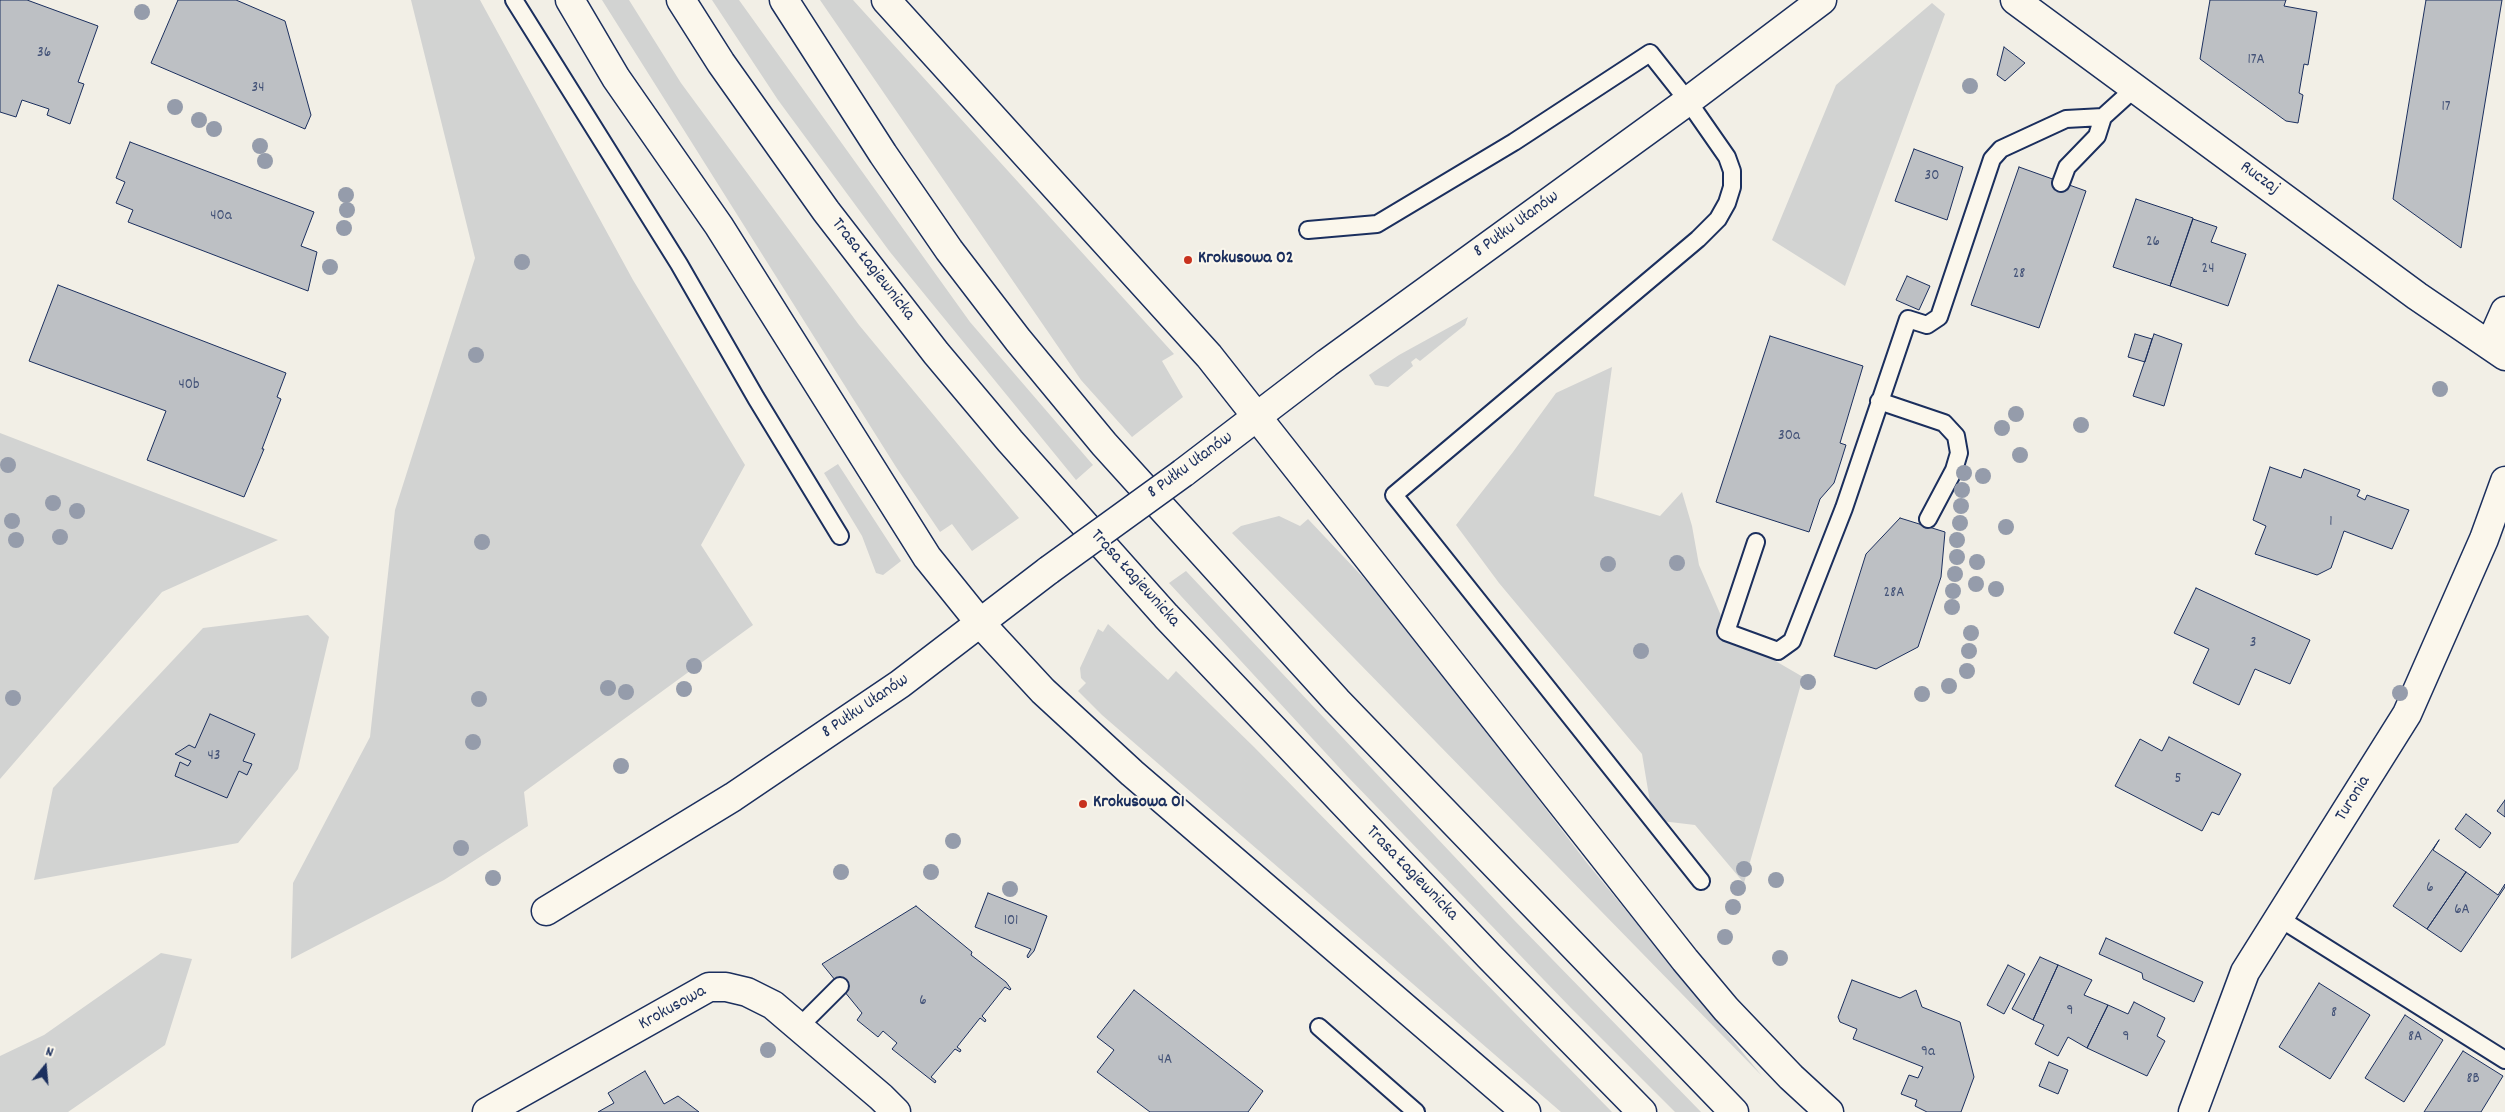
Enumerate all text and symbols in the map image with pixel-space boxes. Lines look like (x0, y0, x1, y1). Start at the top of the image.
house number: 36 (37, 45, 51, 63)
house number: 17A (2247, 52, 2265, 70)
house number: 34 (252, 80, 264, 98)
house number: 17 (2441, 99, 2451, 117)
street label: Ruczaj (2235, 157, 2283, 201)
house number: 30 (1925, 168, 1939, 186)
street label: 8 Pułku Ułanów (1470, 187, 1564, 263)
house number: 40a (210, 208, 232, 226)
street label: Trasa Łagiewnicka (825, 215, 919, 325)
house number: 26 (2146, 234, 2160, 252)
place label: Krokusowa 02 (1198, 249, 1294, 271)
marker: Krokusowa 02 (1182, 254, 1194, 266)
house number: 24 (2202, 261, 2214, 279)
house number: 28 (2013, 266, 2025, 284)
house number: 40b (179, 377, 199, 395)
street label: 8 Pułku Ułanów (1144, 428, 1238, 504)
house number: 30a (1778, 428, 1800, 446)
house number: 1 (2329, 514, 2333, 532)
street label: Trasa Łagiewnicka (1085, 526, 1183, 632)
house number: 28A (1884, 585, 1904, 603)
house number: 3 (2250, 635, 2256, 653)
street label: 8 Pułku Ułanów (818, 670, 914, 744)
house number: 43 (208, 748, 220, 766)
house number: 5 (2175, 771, 2181, 789)
street label: Turonia (2332, 772, 2376, 826)
place label: Krokusowa 01 (1093, 793, 1185, 815)
marker: Krokusowa 01 (1077, 798, 1089, 810)
street label: Trasa Łagiewnicka (1360, 822, 1462, 926)
house number: 6 (2426, 880, 2434, 898)
house number: 6A (2454, 902, 2470, 920)
house number: 101 (1004, 913, 1018, 931)
street label: Krokusowa (636, 982, 710, 1036)
house number: 6 (919, 993, 927, 1011)
house number: 9 (2067, 1003, 2073, 1021)
house number: 8 (2331, 1005, 2337, 1023)
house number: 9 (2123, 1029, 2129, 1047)
house number: 8A (2408, 1029, 2422, 1047)
north arrow (20, 1042, 70, 1092)
text: N (43, 1042, 56, 1063)
house number: 9a (1921, 1044, 1935, 1062)
house number: 4A (1158, 1052, 1172, 1070)
house number: 8B (2466, 1071, 2480, 1089)

